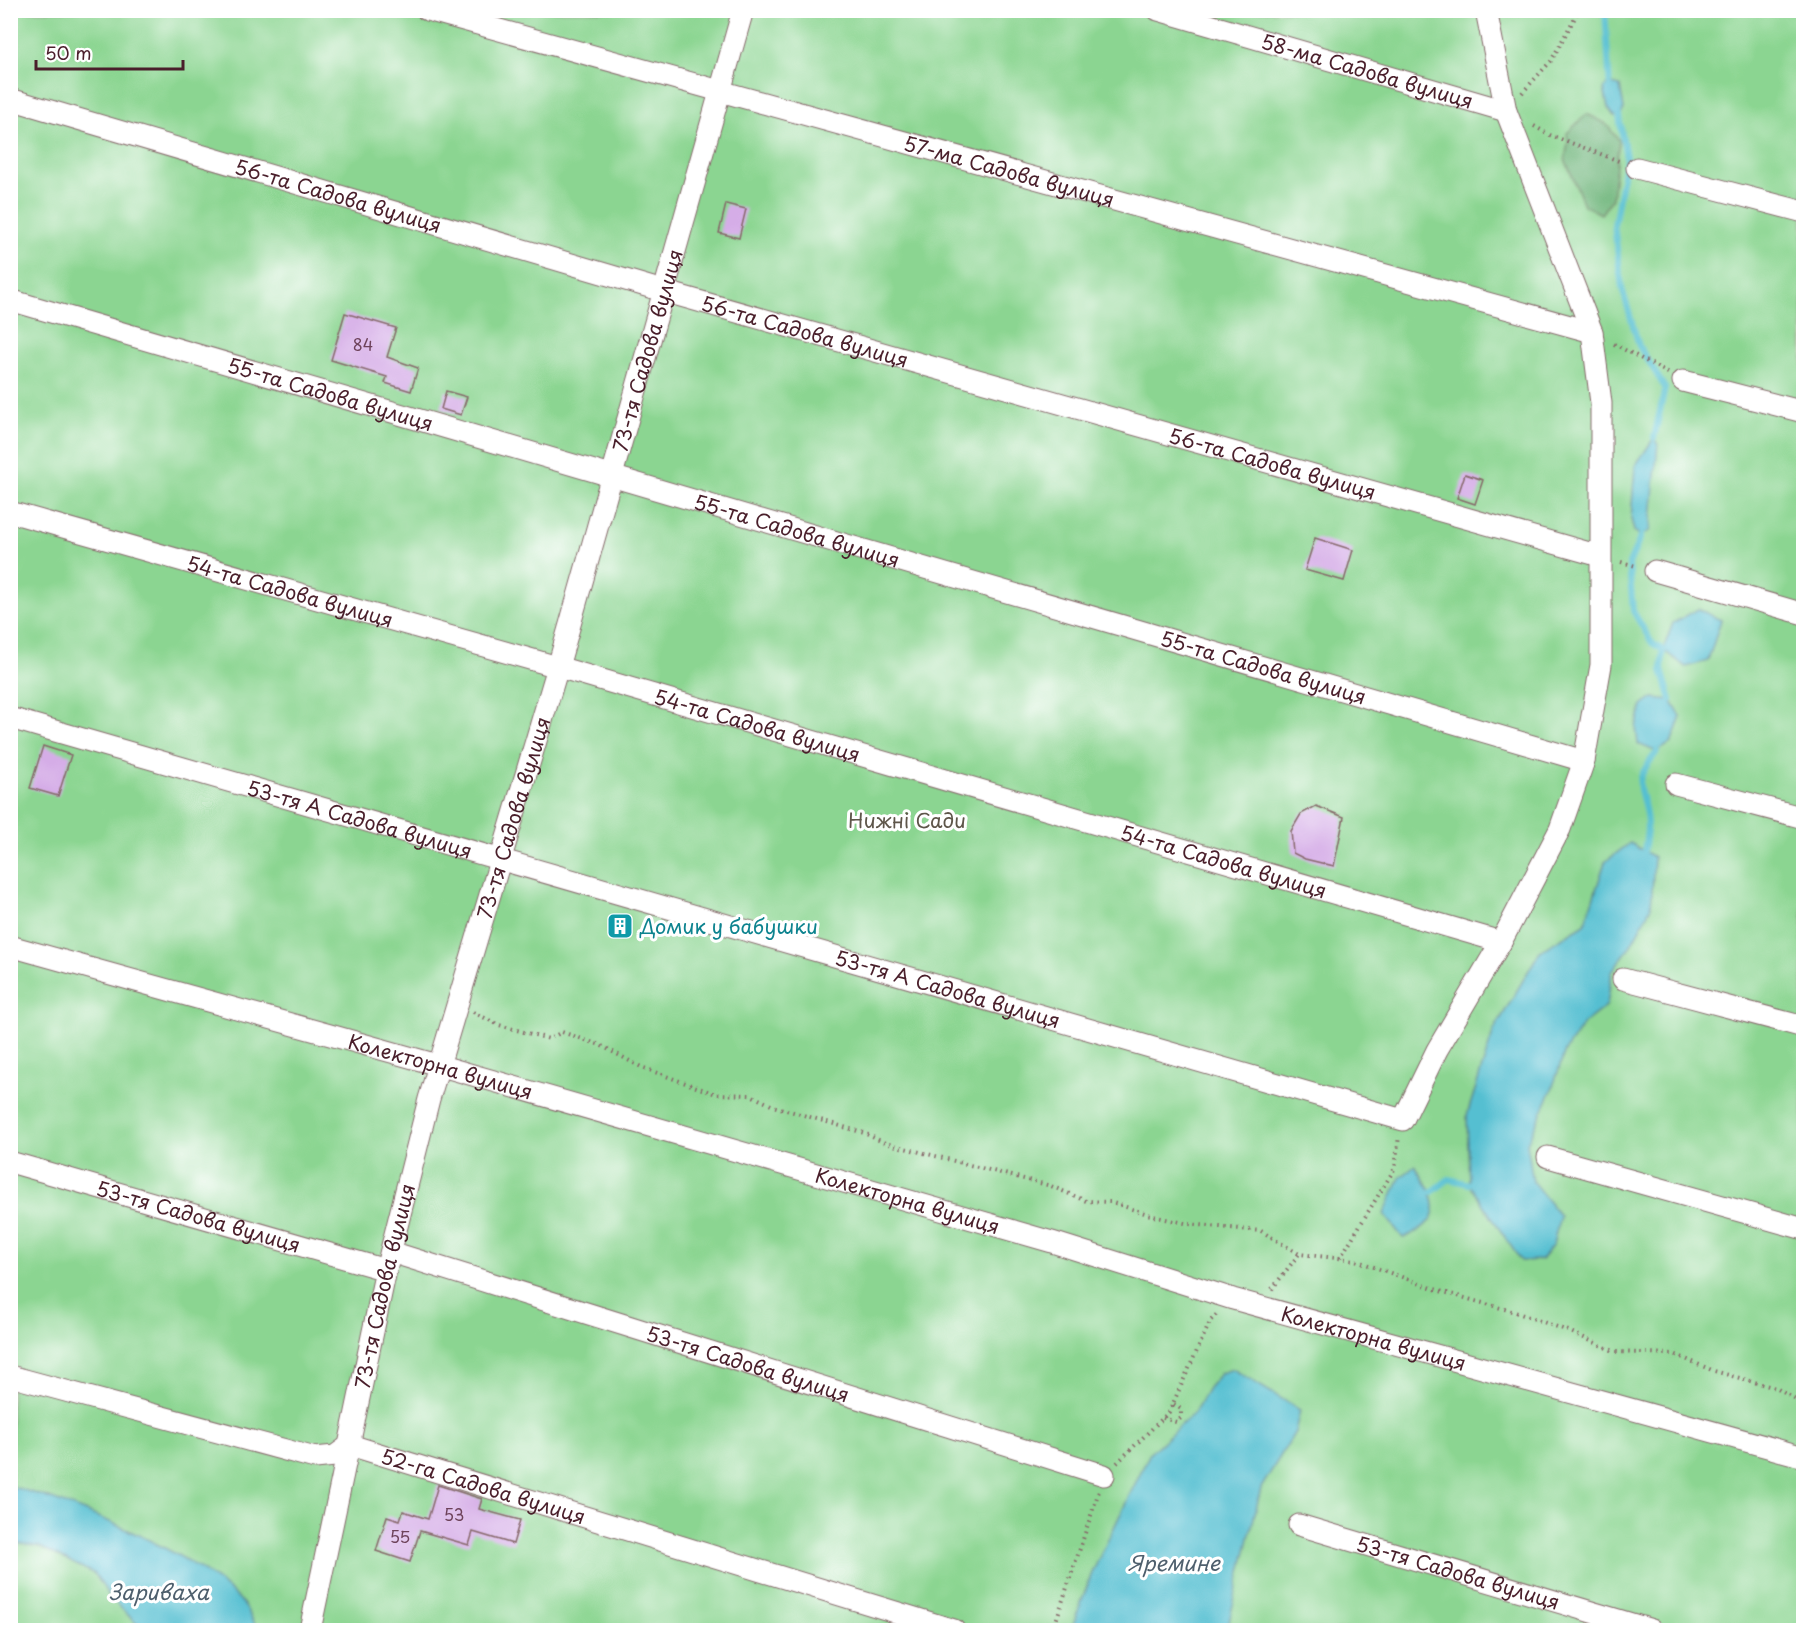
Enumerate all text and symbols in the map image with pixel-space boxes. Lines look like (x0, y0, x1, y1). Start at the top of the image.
street label: 58-ма Садова вулиця (1258, 26, 1477, 116)
scale bar (36, 33, 183, 71)
text: 50 m (45, 39, 92, 66)
street label: 57-ма Садова вулиця (900, 128, 1118, 214)
street label: 56-та Садова вулиця (231, 151, 445, 240)
street label: 73-тя Садова вулиця (604, 246, 690, 455)
street label: 56-та Садова вулиця (698, 288, 912, 375)
house number: 84 (353, 332, 373, 356)
street label: 55-та Садова вулиця (224, 350, 437, 438)
street label: 56-та Садова вулиця (1165, 420, 1380, 507)
street label: 55-та Садова вулиця (691, 486, 903, 575)
street label: 54-та Садова вулиця (183, 548, 397, 635)
street label: 55-та Садова вулиця (1157, 623, 1370, 711)
street label: 54-та Садова вулиця (651, 681, 864, 769)
street label: 73-тя Садова вулиця (469, 713, 557, 922)
street label: 53-тя А Садова вулиця (244, 772, 476, 866)
park label: Нижні Сади (848, 805, 966, 835)
street label: 54-та Садова вулиця (1117, 817, 1330, 905)
building icon: Домик у бабушки (605, 911, 635, 941)
place label: Домик у бабушки (639, 911, 818, 941)
street label: 53-тя А Садова вулиця (832, 942, 1064, 1035)
street label: Колекторна вулиця (345, 1026, 536, 1107)
street label: Колекторна вулиця (812, 1160, 1003, 1241)
street label: 53-тя Садова вулиця (93, 1173, 304, 1260)
street label: 73-тя Садова вулиця (346, 1180, 422, 1391)
street label: Колекторна вулиця (1278, 1298, 1470, 1378)
street label: 53-тя Садова вулиця (643, 1318, 853, 1409)
street label: 52-га Садова вулиця (377, 1440, 589, 1531)
house number: 53 (444, 1502, 464, 1526)
house number: 55 (390, 1524, 410, 1548)
street label: 53-тя Садова вулиця (1353, 1528, 1564, 1617)
water label: Яремине (1128, 1546, 1222, 1578)
water label: Зариваха (109, 1575, 210, 1607)

